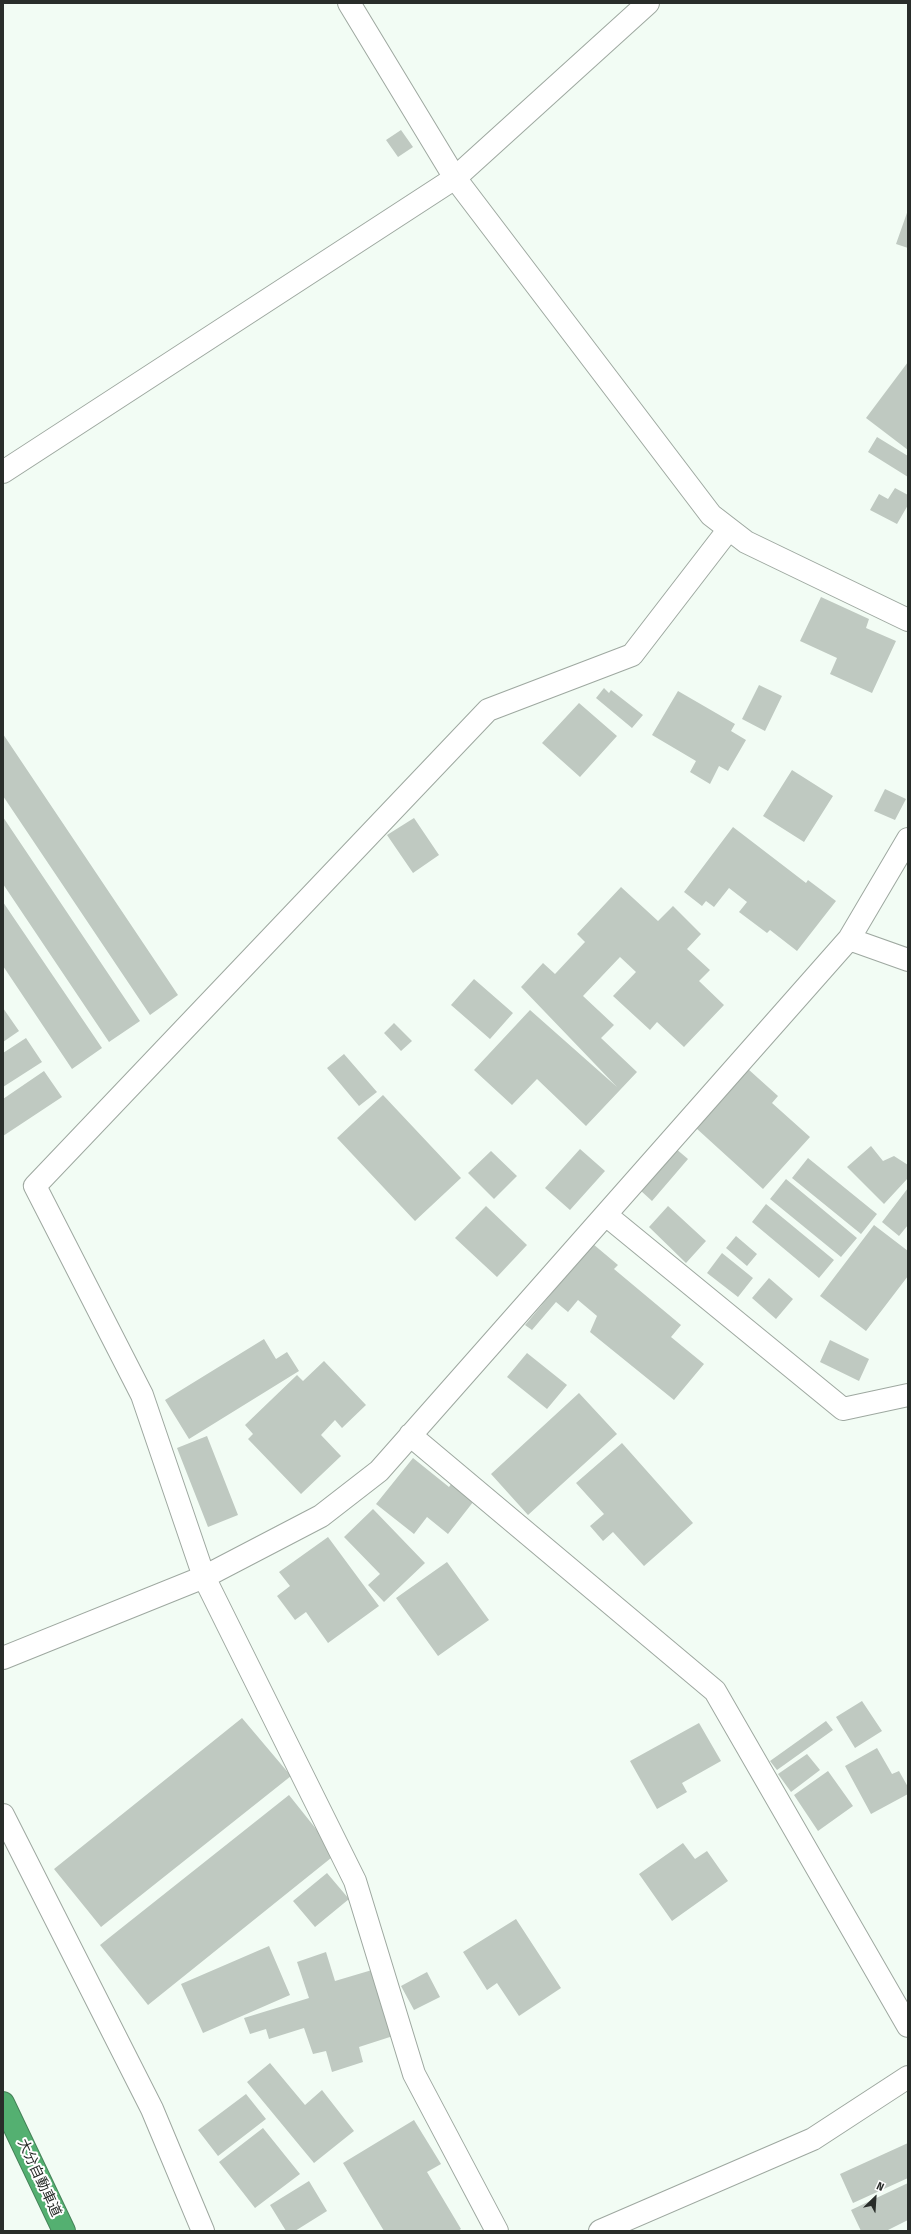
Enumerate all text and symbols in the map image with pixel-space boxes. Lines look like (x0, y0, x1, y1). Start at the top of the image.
street label: 大分自動車道 (14, 2136, 64, 2220)
north arrow (855, 2178, 895, 2218)
text: N (875, 2179, 886, 2194)

